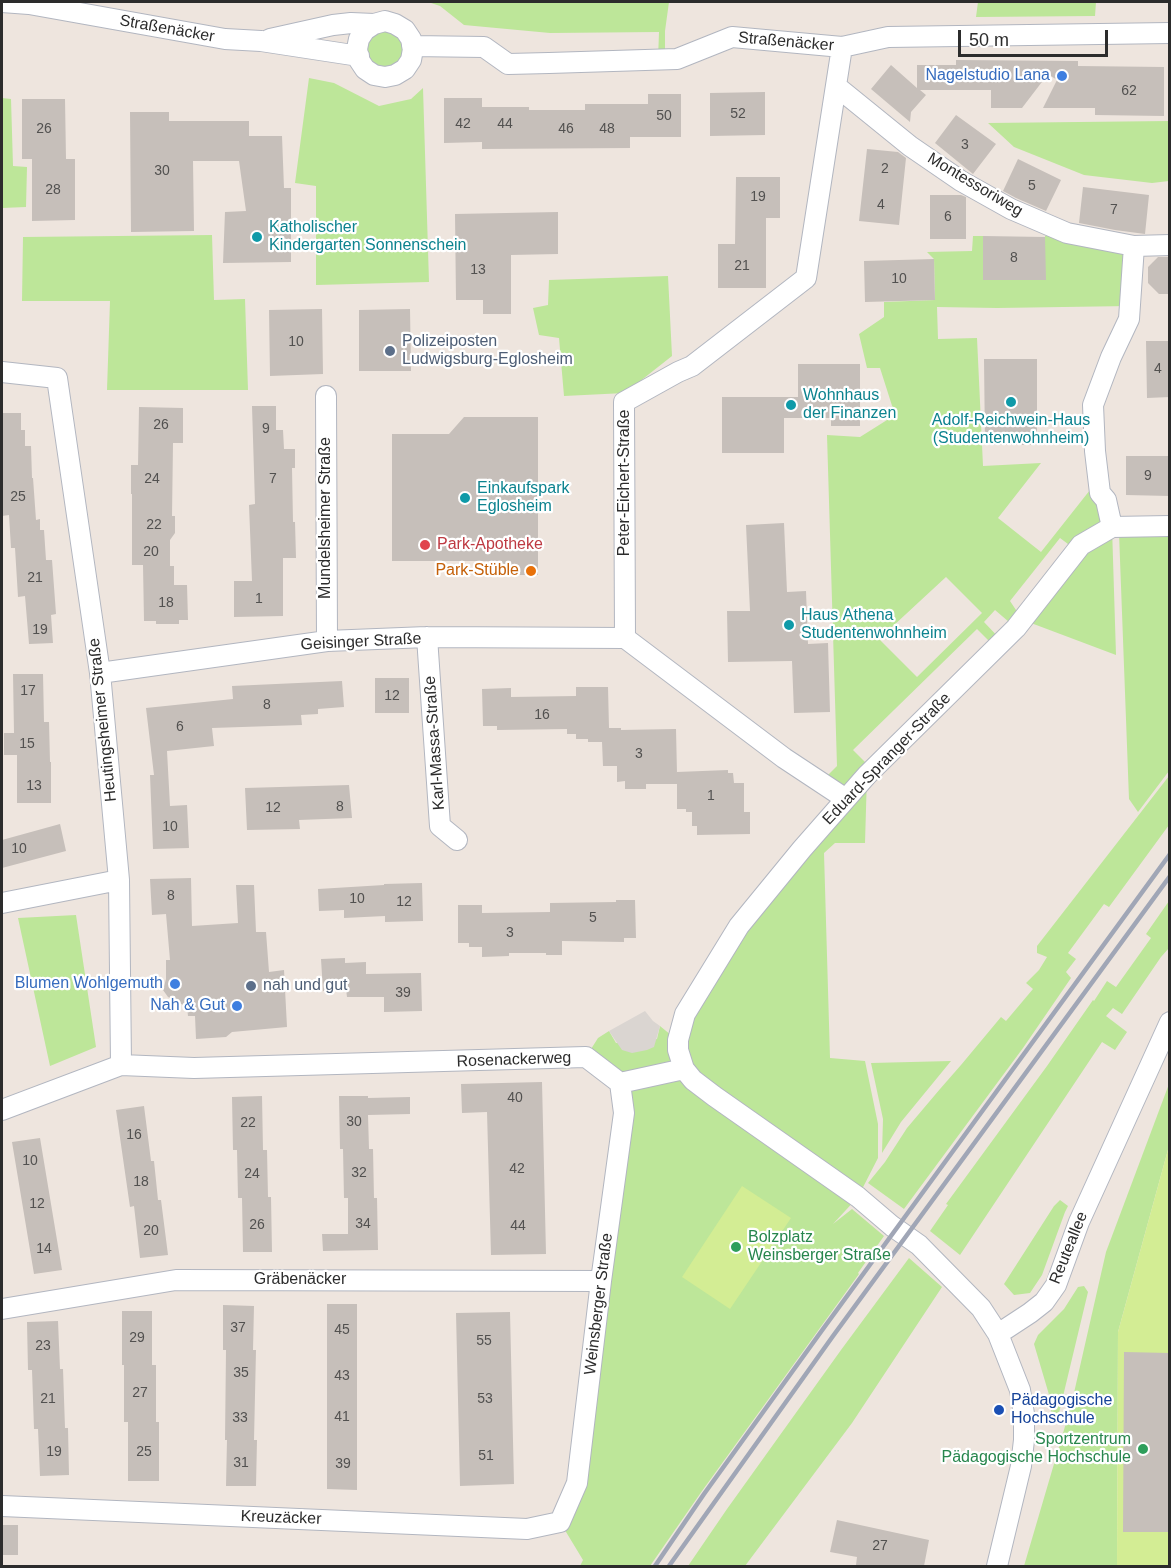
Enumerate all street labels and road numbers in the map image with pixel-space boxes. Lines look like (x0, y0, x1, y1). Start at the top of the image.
street label: Straßenäcker (118, 11, 216, 47)
street label: Straßenäcker (737, 28, 835, 56)
street label: Montessoriweg (924, 149, 1026, 221)
street label: Peter-Eichert-Straße (615, 410, 635, 556)
street label: Mundelsheimer Straße (316, 437, 336, 599)
street label: Geisinger Straße (300, 629, 422, 655)
street label: Heutingsheimer Straße (85, 637, 121, 803)
street label: Karl-Massa-Straße (421, 675, 449, 811)
street label: Eduard-Spranger-Straße (819, 689, 955, 829)
street label: Rosenackerweg (456, 1048, 572, 1072)
street label: Reuteallee (1046, 1209, 1092, 1287)
street label: Weinsberger Straße (581, 1232, 617, 1376)
street label: Gräbenäcker (254, 1270, 346, 1290)
street label: Kreuzäcker (240, 1507, 322, 1529)

